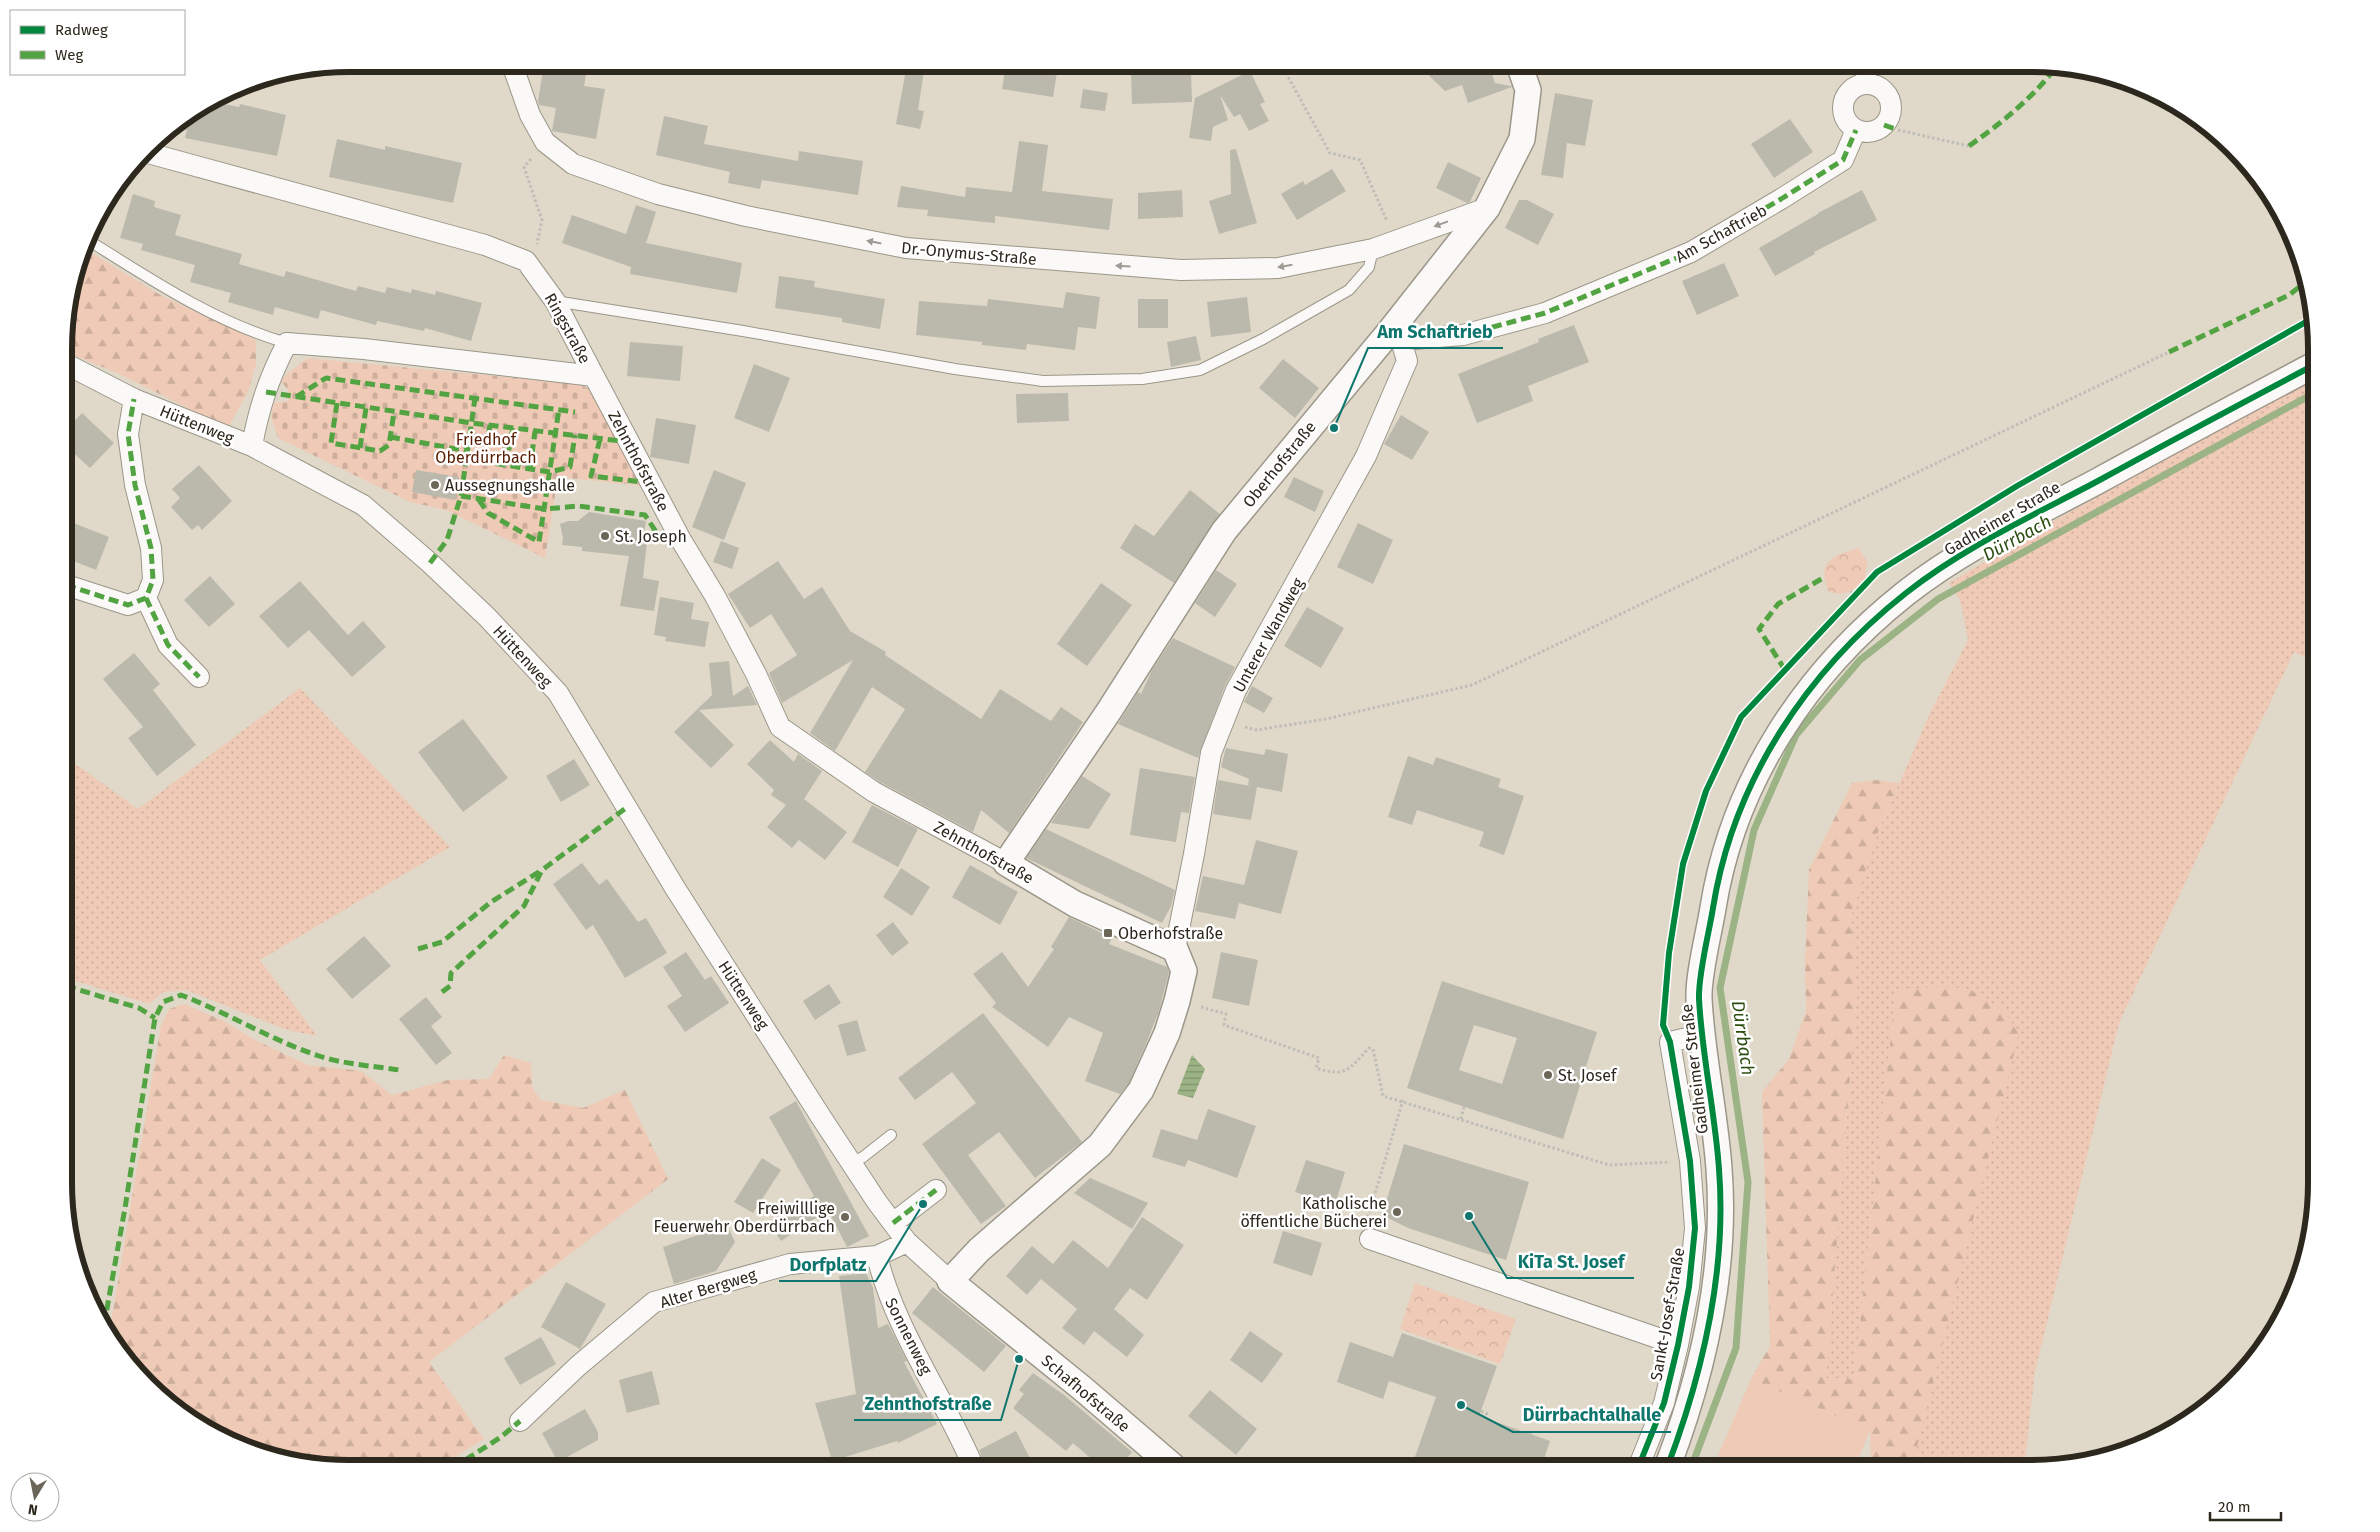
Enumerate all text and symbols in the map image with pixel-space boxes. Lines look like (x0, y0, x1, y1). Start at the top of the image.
legend (10, 10, 185, 75)
text: Radweg (55, 21, 108, 39)
text: Weg (55, 46, 83, 64)
street label: Am Schaftrieb (1672, 200, 1770, 266)
one-way arrow (1434, 221, 1449, 228)
one-way arrow (866, 237, 882, 245)
street label: Dr.-Onymus-Straße (900, 238, 1038, 269)
one-way arrow (1114, 262, 1130, 270)
one-way arrow (1276, 263, 1292, 271)
street label: Ringstraße (540, 290, 595, 367)
callout: Am Schaftrieb (1368, 315, 1503, 348)
text: Am Schaftrieb (1376, 321, 1493, 343)
street label: Hüttenweg (157, 401, 237, 448)
street label: Zehnthofstraße (604, 408, 673, 515)
street label: Oberhofstraße (1239, 417, 1320, 511)
park label: Friedhof Oberdürrbach (435, 430, 537, 467)
place label: Aussegnungshalle (445, 476, 575, 495)
street label: Gadheimer Straße (1941, 477, 2064, 559)
marker: Aussegnungshalle (429, 479, 441, 491)
water label: Dürrbach (1979, 510, 2055, 566)
place label: St. Joseph (615, 527, 687, 546)
marker: St. Joseph (599, 530, 611, 542)
street label: Unterer Wandweg (1229, 574, 1308, 696)
street label: Hüttenweg (489, 621, 557, 692)
street label: Zehnthofstraße (931, 817, 1037, 888)
place label: Oberhofstraße (1118, 924, 1223, 943)
marker: Oberhofstraße (1102, 927, 1114, 939)
street label: Hüttenweg (714, 957, 773, 1034)
water label: Dürrbach (1727, 999, 1759, 1077)
street label: Gadheimer Straße (1677, 1003, 1712, 1135)
place label: St. Josef (1558, 1066, 1618, 1085)
marker: St. Josef (1542, 1069, 1554, 1081)
place label: Katholische öffentliche Bücherei (1240, 1194, 1387, 1231)
place label: Freiwilllige Feuerwehr Oberdürrbach (653, 1199, 835, 1236)
marker: Katholische öffentliche Bücherei (1391, 1206, 1403, 1218)
marker: Freiwilllige Feuerwehr Oberdürrbach (839, 1211, 851, 1223)
callout: KiTa St. Josef (1507, 1245, 1634, 1278)
street label: Sankt-Josef-Straße (1646, 1246, 1689, 1382)
callout: Dorfplatz (779, 1248, 876, 1281)
text: KiTa St. Josef (1518, 1251, 1626, 1273)
text: Dorfplatz (790, 1254, 866, 1276)
street label: Alter Bergweg (658, 1265, 759, 1312)
street label: Sonnenweg (881, 1295, 936, 1378)
street label: Schafhofstraße (1038, 1351, 1134, 1436)
callout: Zehnthofstraße (854, 1387, 1001, 1420)
text: Zehnthofstraße (864, 1393, 992, 1415)
callout: Dürrbachtalhalle (1513, 1399, 1671, 1432)
text: Dürrbachtalhalle (1523, 1404, 1661, 1426)
north arrow (10, 1472, 60, 1522)
scale bar (2210, 1490, 2281, 1522)
text: 20 m (2218, 1498, 2251, 1516)
text: N (27, 1500, 39, 1518)

